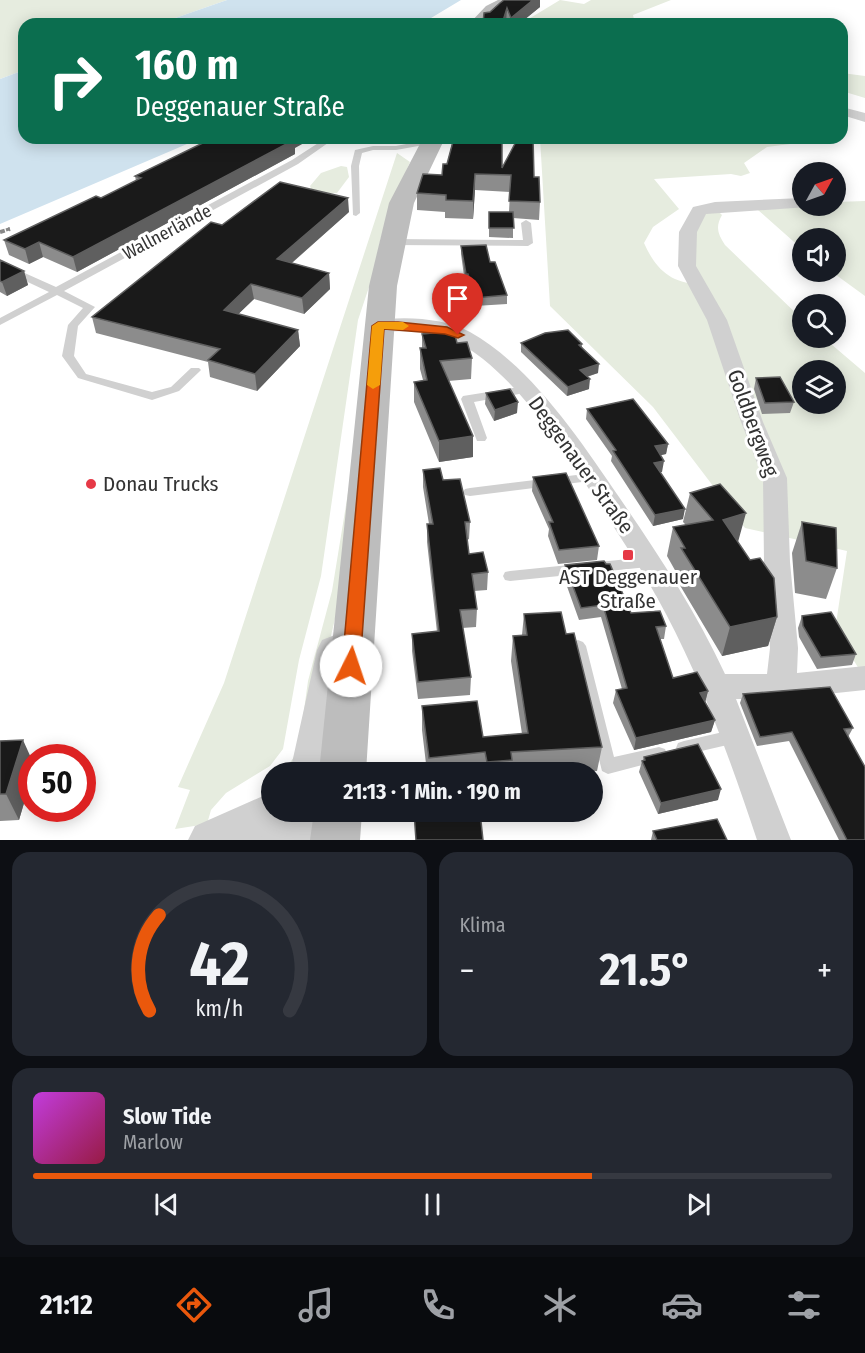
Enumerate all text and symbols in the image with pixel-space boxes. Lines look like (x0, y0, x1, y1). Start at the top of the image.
text: 160 m (135, 40, 238, 90)
icon: right (36, 42, 114, 120)
text: Deggenauer Straße (135, 91, 345, 123)
north arrow (792, 162, 846, 216)
map controls (792, 162, 846, 414)
street label: Wallnerlände (119, 199, 215, 265)
button: sound (792, 228, 846, 282)
pin (432, 273, 483, 335)
icon: arrive (441, 282, 474, 315)
button: search (792, 294, 846, 348)
button: layers (792, 360, 846, 414)
street label: Goldbergweg (722, 366, 784, 480)
street label: Deggenauer Straße (523, 391, 639, 539)
place label: Donau Trucks (103, 471, 219, 497)
marker: Donau Trucks (84, 477, 98, 491)
marker: AST Deggenauer Straße (621, 548, 635, 562)
place label: AST Deggenauer Straße (559, 564, 698, 614)
position arrow (319, 634, 383, 698)
speed limit sign: 50 (18, 744, 96, 822)
text: 21:13 · 1 Min. · 190 m (343, 778, 521, 805)
text: Klima (460, 913, 506, 937)
text: 42 (189, 927, 249, 1002)
text: 21.5° (599, 943, 692, 997)
text: − (460, 951, 474, 991)
text: + (817, 951, 832, 991)
text: km/h (195, 996, 243, 1022)
text: Slow Tide (123, 1103, 211, 1130)
text: Marlow (123, 1130, 183, 1154)
icon: previous (150, 1188, 183, 1221)
icon: pause (416, 1188, 449, 1221)
icon: next (682, 1188, 715, 1221)
icon: directions (173, 1284, 215, 1326)
icon: music (295, 1284, 337, 1326)
icon: phone (417, 1284, 459, 1326)
icon: climate (539, 1284, 581, 1326)
icon: car (661, 1284, 703, 1326)
icon: filters (783, 1284, 825, 1326)
text: 21:12 (40, 1289, 93, 1321)

